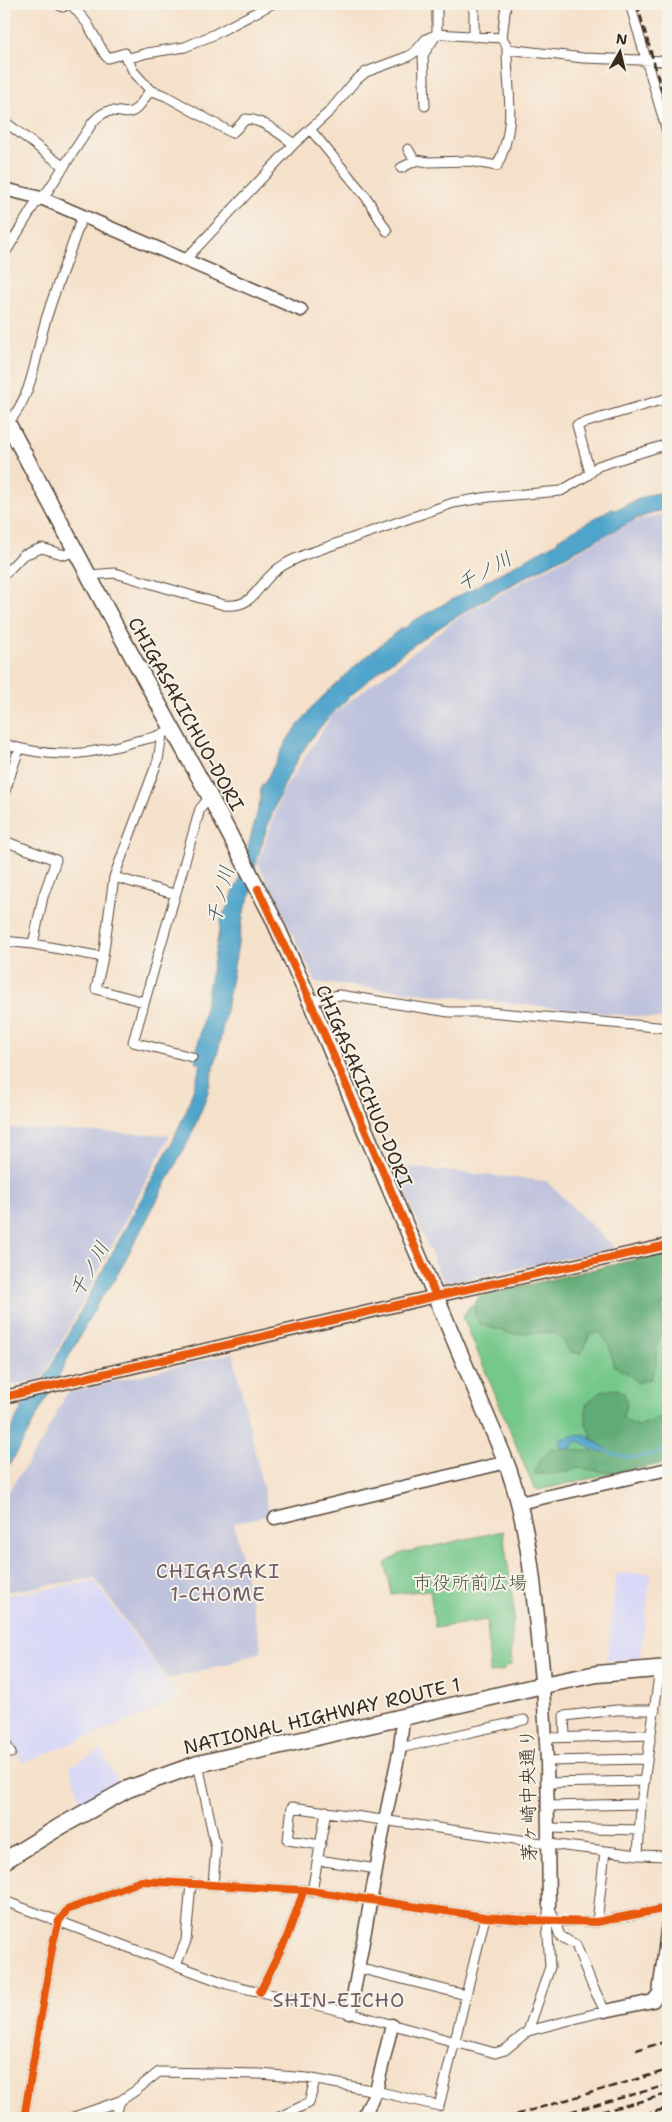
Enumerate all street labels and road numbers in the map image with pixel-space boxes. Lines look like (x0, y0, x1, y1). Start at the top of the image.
street label: CHIGASAKICHUO-DORI (122, 613, 250, 815)
street label: CHIGASAKICHUO-DORI (310, 981, 418, 1191)
street label: NATIONAL HIGHWAY ROUTE 1 (181, 1672, 463, 1760)
street label: 茅ヶ崎中央通り (514, 1728, 542, 1862)

